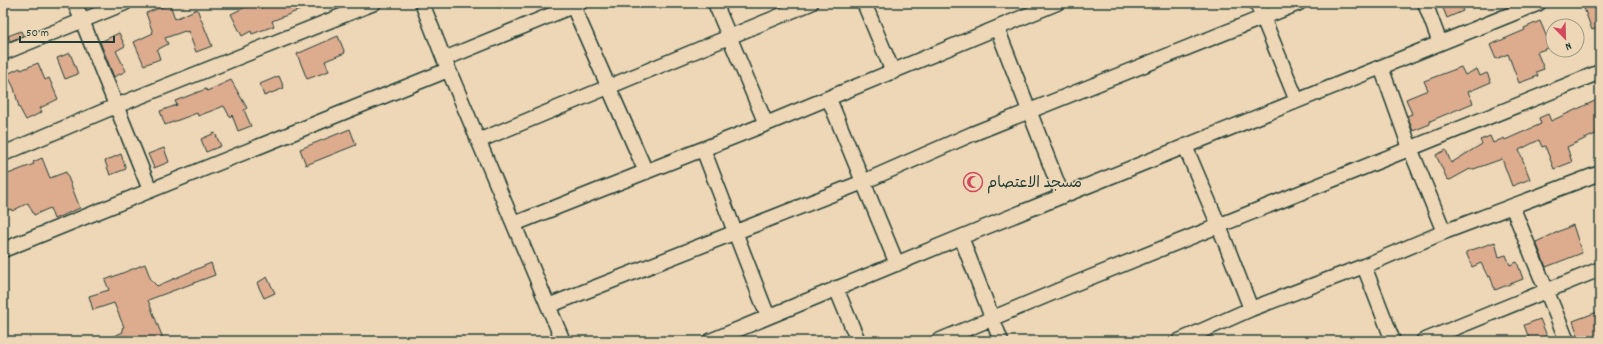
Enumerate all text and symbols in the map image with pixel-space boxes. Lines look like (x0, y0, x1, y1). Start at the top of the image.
scale bar (20, 18, 114, 44)
north arrow (1545, 18, 1585, 58)
text: 50 m (26, 25, 49, 42)
text: N (1562, 37, 1574, 54)
mosque icon: مسجد الاعتصام (962, 171, 984, 193)
place label: مسجد الاعتصام (987, 173, 1082, 195)

